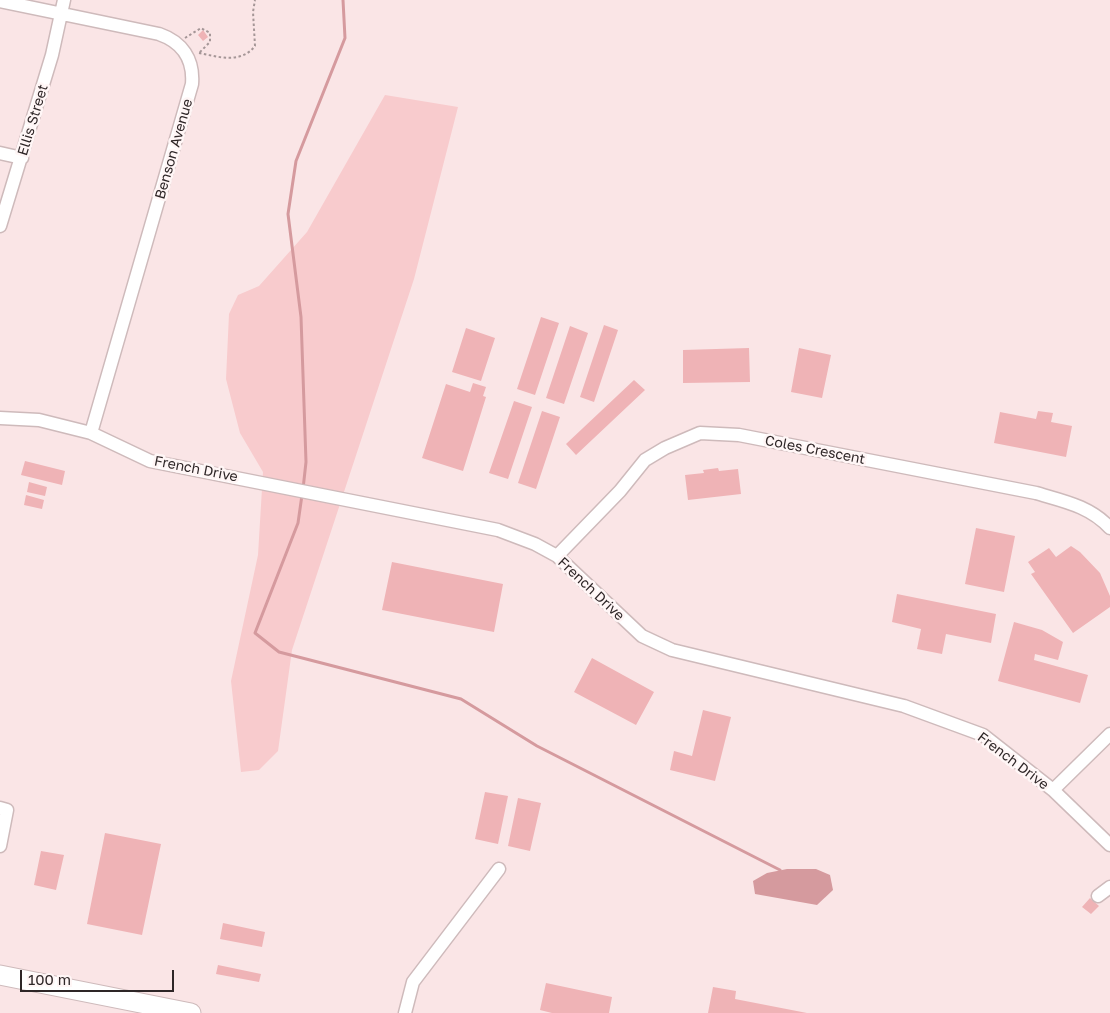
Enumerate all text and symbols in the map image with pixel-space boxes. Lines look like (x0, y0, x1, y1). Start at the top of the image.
street label: Ellis Street (14, 82, 52, 158)
street label: Benson Avenue (152, 97, 196, 201)
street label: Coles Crescent (764, 432, 866, 468)
street label: French Drive (153, 453, 239, 485)
street label: French Drive (554, 554, 628, 624)
street label: French Drive (974, 729, 1052, 793)
scale bar (22, 960, 176, 992)
text: 100 m (28, 970, 71, 988)

